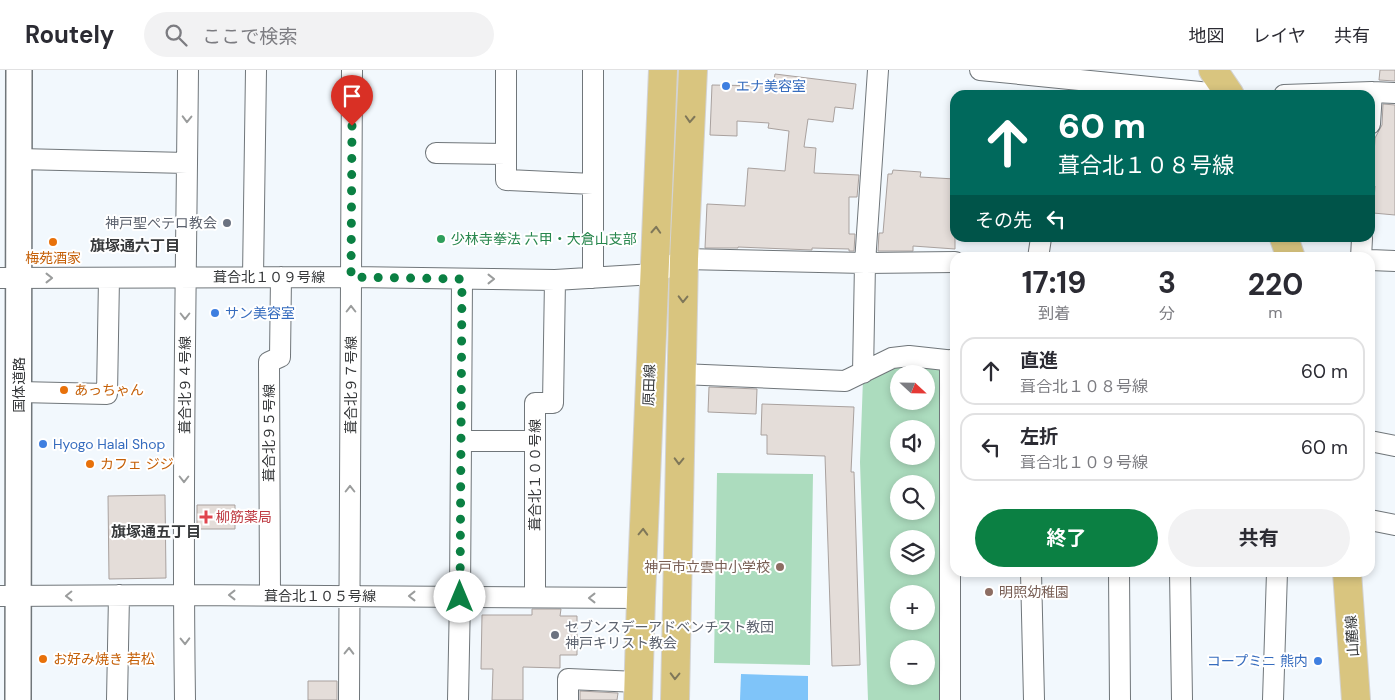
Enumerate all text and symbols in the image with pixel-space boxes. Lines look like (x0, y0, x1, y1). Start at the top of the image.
search box (144, 12, 494, 57)
text: Routely (25, 19, 114, 50)
icon: search (162, 21, 190, 49)
text: ここで検索 (202, 24, 297, 49)
text: 地図 (1189, 24, 1225, 48)
text: レイヤ (1253, 24, 1306, 48)
text: 共有 (1334, 24, 1370, 48)
pin (331, 75, 373, 126)
place label: エナ美容室 (736, 77, 806, 95)
marker: エナ美容室 (720, 80, 732, 92)
icon: arrive (338, 82, 366, 110)
text: 60 m (1058, 103, 1146, 149)
icon: ahead (975, 110, 1040, 175)
one-way arrow (182, 115, 193, 123)
one-way arrow (685, 115, 696, 123)
text: 葺合北１０８号線 (1058, 151, 1234, 180)
icon: left (1042, 205, 1070, 233)
text: その先 (975, 208, 1032, 233)
place label: 神戸聖ぺテロ教会 (105, 214, 217, 232)
marker: 神戸聖ぺテロ教会 (221, 217, 233, 229)
one-way arrow (651, 225, 661, 233)
place label: 少林寺拳法 六甲・大倉山支部 (451, 230, 637, 248)
marker: 少林寺拳法 六甲・大倉山支部 (435, 233, 447, 245)
marker: 梅苑酒家 (47, 236, 59, 248)
district label: 旗塚通六丁目 (90, 236, 180, 256)
place label: 梅苑酒家 (25, 249, 81, 267)
text: 17:19 (1022, 263, 1086, 302)
text: 3 (1158, 263, 1176, 302)
text: 220 (1248, 265, 1303, 304)
street label: 葺合北１０９号線 (213, 268, 325, 286)
one-way arrow (45, 273, 53, 283)
one-way arrow (488, 274, 495, 284)
one-way arrow (677, 295, 688, 303)
text: m (1268, 302, 1283, 323)
text: 到着 (1038, 303, 1070, 324)
text: 分 (1159, 303, 1175, 324)
place label: サン美容室 (225, 304, 295, 322)
one-way arrow (346, 305, 356, 312)
marker: サン美容室 (209, 307, 221, 319)
one-way arrow (180, 312, 190, 320)
street label: 葺合北９４号線 (176, 336, 194, 434)
street label: 葺合北９７号線 (342, 336, 360, 434)
text: 直進 (1020, 348, 1058, 373)
street label: 国体道路 (10, 357, 28, 413)
icon: ahead (977, 357, 1005, 385)
text: 60 m (1301, 359, 1348, 384)
street label: 原田線 (639, 364, 659, 406)
north arrow (890, 365, 935, 410)
map controls (890, 365, 935, 685)
text: 葺合北１０８号線 (1020, 376, 1148, 397)
place label: あっちゃん (74, 381, 144, 399)
marker: あっちゃん (58, 384, 70, 396)
street label: 葺合北９５号線 (260, 384, 278, 482)
street label: 葺合北１００号線 (526, 419, 544, 531)
button: sound (890, 420, 935, 465)
text: 左折 (1020, 424, 1058, 449)
icon: left (977, 433, 1005, 461)
place label: Hyogo Halal Shop (53, 435, 165, 453)
text: 60 m (1301, 435, 1348, 460)
marker: Hyogo Halal Shop (37, 438, 49, 450)
text: 葺合北１０９号線 (1020, 452, 1148, 473)
place label: カフェ ジジ (100, 455, 174, 473)
marker: カフェ ジジ (84, 458, 96, 470)
one-way arrow (674, 458, 684, 465)
one-way arrow (179, 475, 189, 483)
button: search (890, 475, 935, 520)
one-way arrow (345, 485, 355, 492)
place label: 柳筋薬局 (216, 508, 272, 526)
button: 終了 (975, 509, 1158, 567)
button: 共有 (1168, 509, 1350, 567)
marker: 柳筋薬局 (200, 511, 212, 523)
district label: 旗塚通五丁目 (111, 522, 201, 542)
one-way arrow (638, 528, 649, 536)
button: layers (890, 530, 935, 575)
place label: 神戸市立雲中小学校 (644, 558, 770, 576)
marker: 神戸市立雲中小学校 (774, 561, 786, 573)
position arrow (433, 570, 485, 622)
place label: 明照幼稚園 (999, 583, 1069, 601)
button: + (890, 585, 935, 630)
marker: 明照幼稚園 (983, 586, 995, 598)
street label: 葺合北１０５号線 (264, 587, 376, 605)
one-way arrow (228, 590, 236, 600)
one-way arrow (65, 591, 73, 601)
one-way arrow (408, 591, 416, 601)
one-way arrow (588, 593, 596, 603)
street label: 山麓線 (1342, 614, 1362, 658)
place label: セブンスデーアドベンチスト教団 神戸キリスト教会 (565, 618, 774, 652)
marker: セブンスデーアドベンチスト教団 神戸キリスト教会 (549, 629, 561, 641)
one-way arrow (179, 637, 190, 645)
button: − (890, 640, 935, 685)
one-way arrow (344, 647, 354, 655)
place label: お好み焼き 若松 (53, 650, 155, 668)
place label: コープミニ 熊内 (1207, 652, 1308, 670)
marker: お好み焼き 若松 (37, 653, 49, 665)
marker: コープミニ 熊内 (1312, 655, 1324, 667)
one-way arrow (670, 672, 680, 680)

